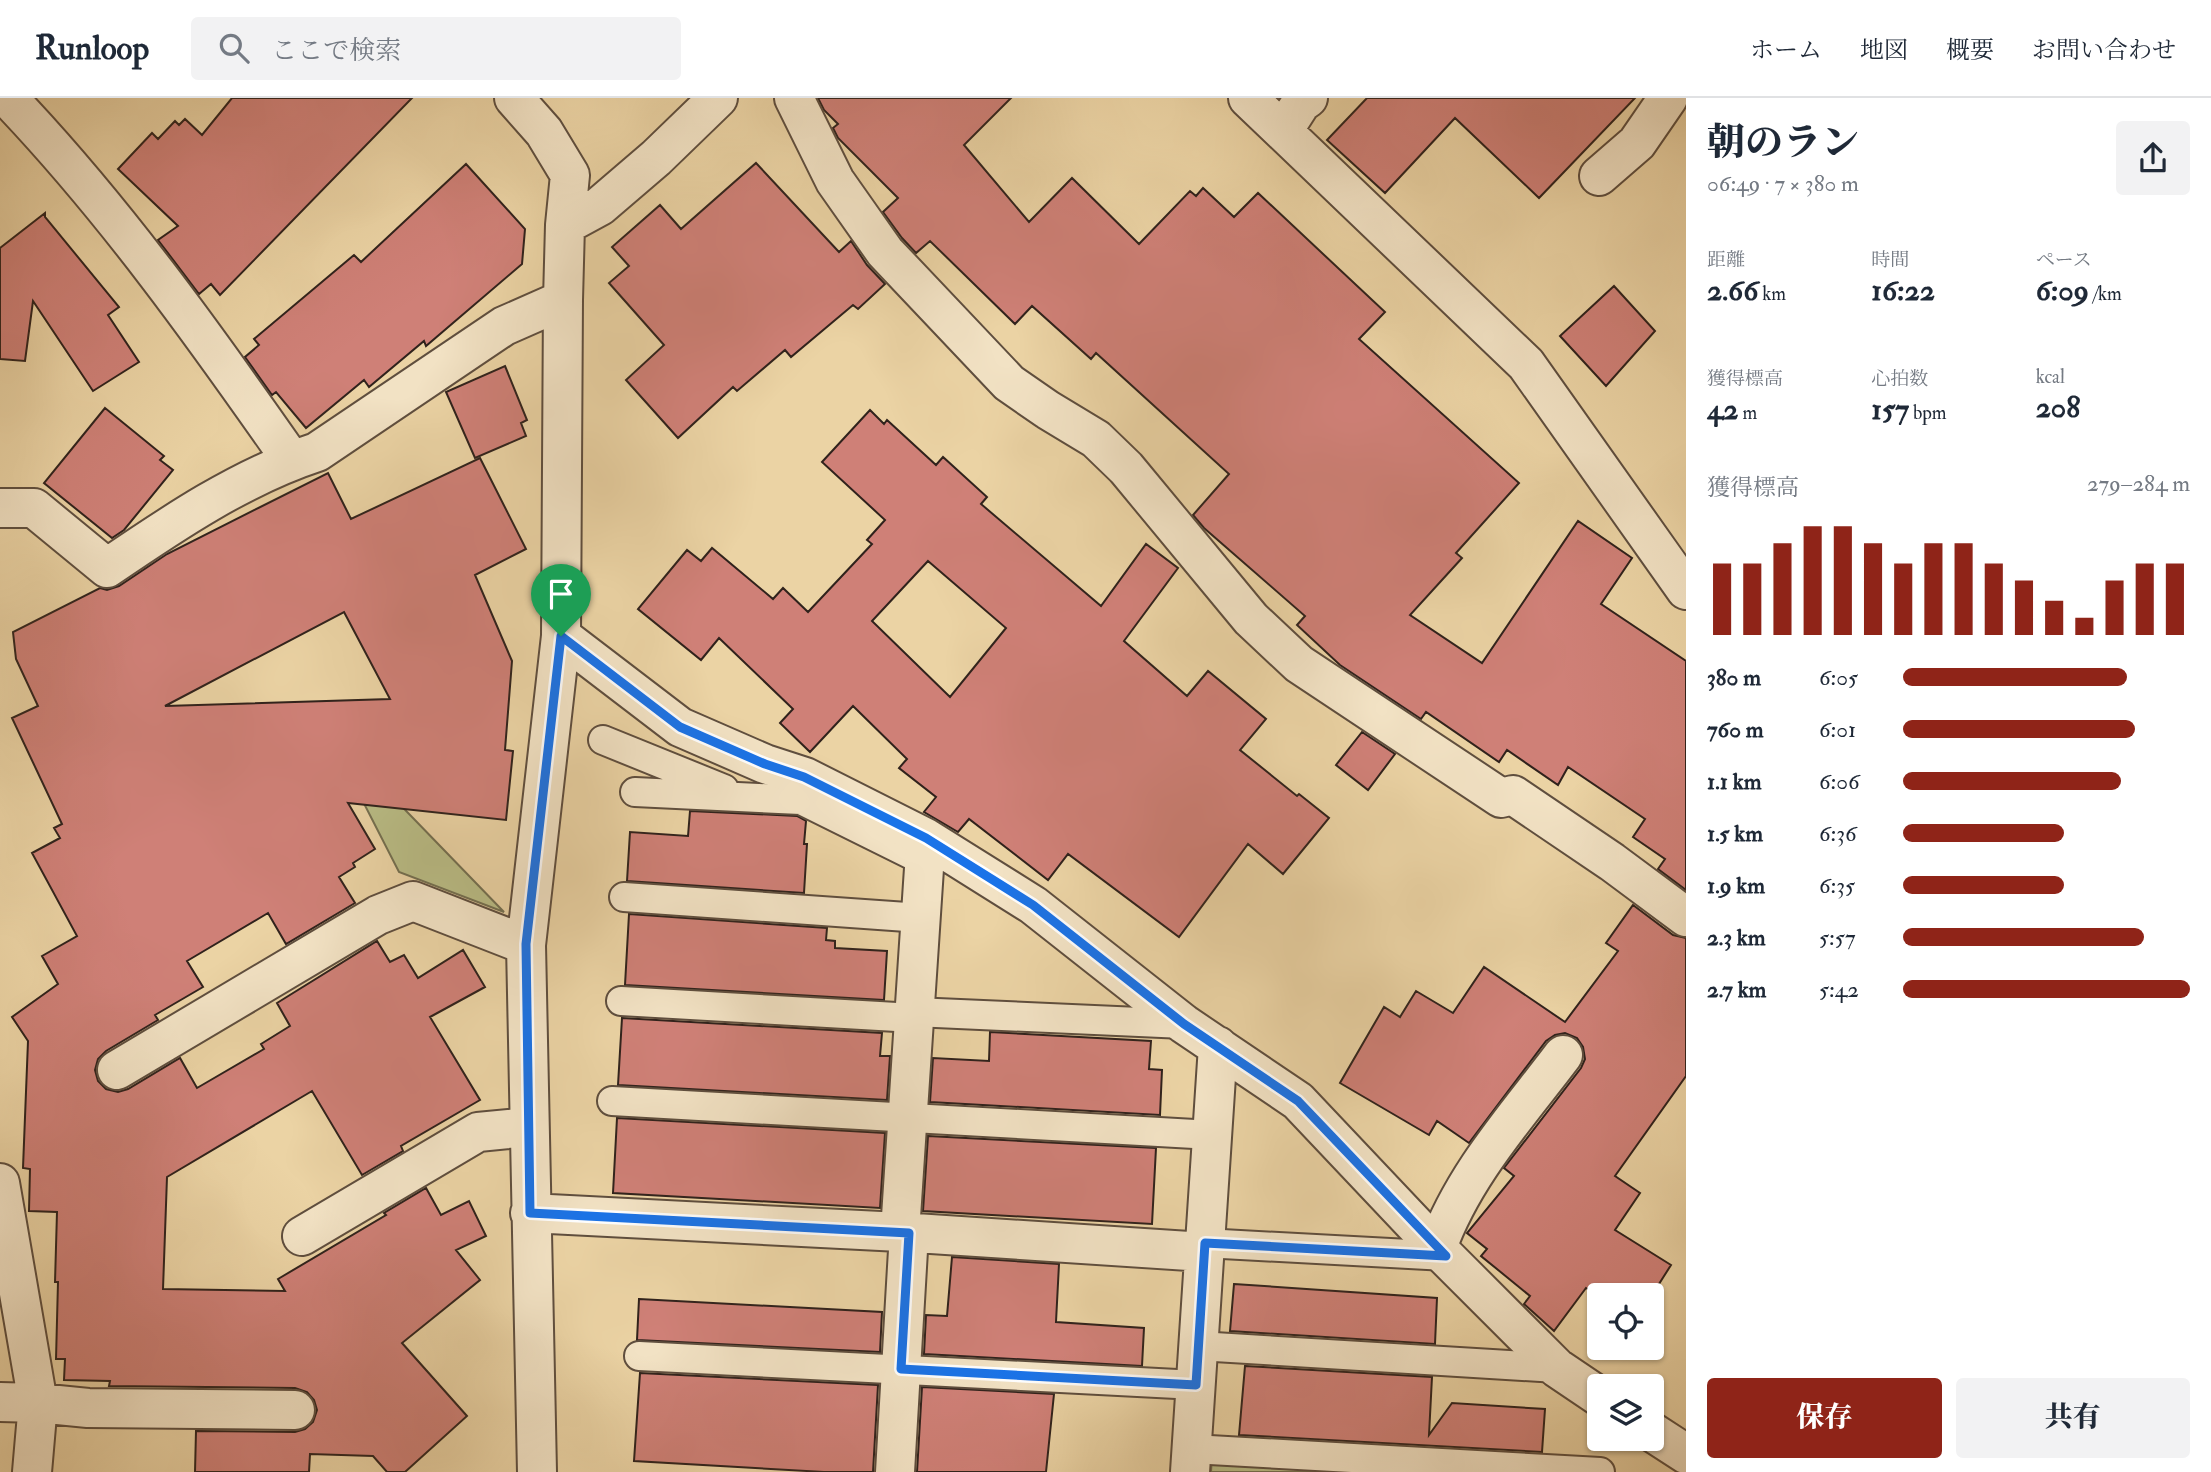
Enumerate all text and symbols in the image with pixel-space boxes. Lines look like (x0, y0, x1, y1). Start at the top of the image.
search box (191, 17, 681, 80)
text: Runloop (35, 28, 149, 69)
icon: search (215, 29, 253, 67)
text: ここで検索 (271, 35, 401, 67)
text: ホーム (1750, 35, 1822, 66)
text: 地図 (1860, 35, 1908, 66)
text: 概要 (1946, 35, 1994, 66)
text: お問い合わせ (2032, 35, 2176, 66)
text: 朝のラン (1707, 119, 1859, 167)
button: share (2116, 121, 2190, 195)
text: 06:49 · 7 × 380 m (1707, 169, 1859, 198)
text: 距離 (1707, 248, 1745, 272)
text: 時間 (1871, 248, 1909, 272)
text: ペース (2036, 248, 2092, 272)
text: 2.66 (1707, 272, 1758, 309)
text: 16:22 (1871, 272, 1935, 309)
text: 6:09 (2036, 272, 2089, 309)
text: km (1758, 282, 1786, 306)
text: /km (2089, 282, 2122, 306)
text: kcal (2036, 365, 2065, 389)
text: 獲得標高 (1707, 367, 1783, 391)
text: 心拍数 (1871, 367, 1928, 391)
text: 208 (2036, 389, 2080, 426)
text: 42 (1707, 391, 1738, 428)
text: 157 (1871, 391, 1909, 428)
text: m (1738, 401, 1757, 425)
text: bpm (1909, 401, 1947, 425)
text: 279–284 m (2087, 469, 2190, 498)
text: 獲得標高 (1707, 473, 1799, 502)
pin (531, 564, 591, 636)
icon: arrive (542, 575, 580, 613)
text: 380 m (1707, 663, 1761, 692)
text: 6:05 (1819, 663, 1858, 692)
text: 760 m (1707, 715, 1764, 744)
text: 6:01 (1819, 715, 1856, 744)
text: 1.1 km (1707, 767, 1762, 796)
text: 6:06 (1819, 767, 1860, 796)
text: 1.5 km (1707, 819, 1763, 848)
text: 6:36 (1819, 819, 1857, 848)
text: 1.9 km (1707, 871, 1765, 900)
text: 6:35 (1819, 871, 1855, 900)
text: 2.3 km (1707, 923, 1766, 952)
text: 5:57 (1819, 923, 1855, 952)
text: 2.7 km (1707, 975, 1766, 1004)
text: 5:42 (1819, 975, 1859, 1004)
map controls (1587, 1283, 1664, 1451)
button: locate (1587, 1283, 1664, 1360)
button: layers (1587, 1374, 1664, 1451)
button: 保存 (1707, 1378, 1942, 1458)
button: 共有 (1956, 1378, 2190, 1458)

